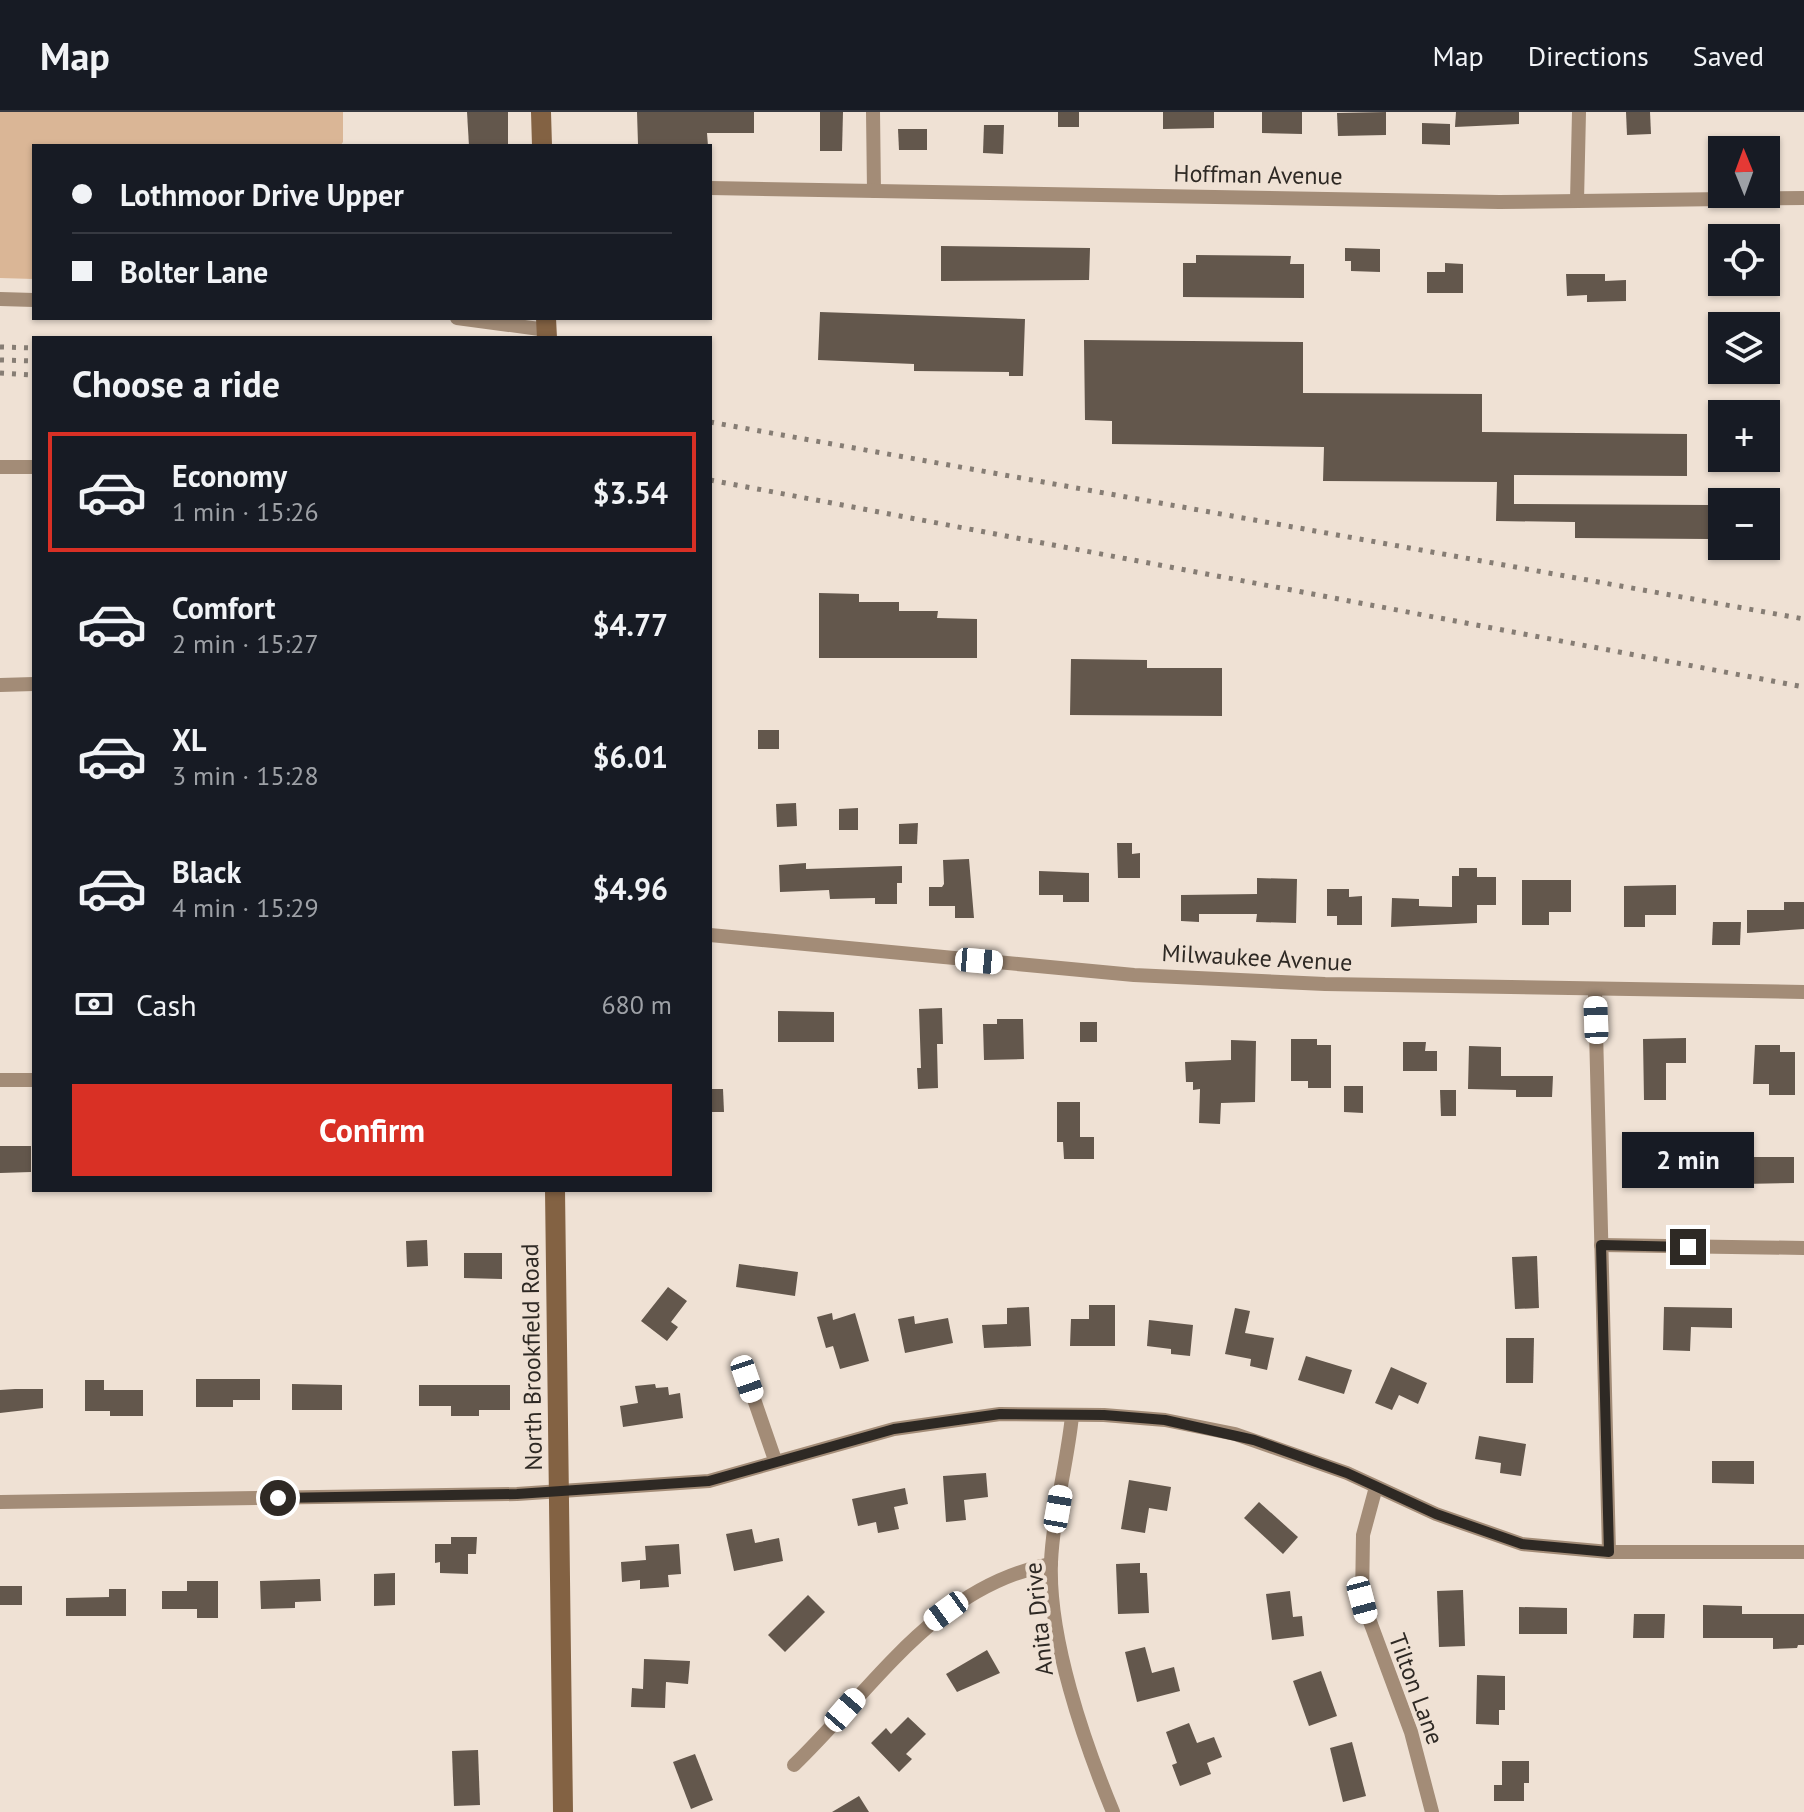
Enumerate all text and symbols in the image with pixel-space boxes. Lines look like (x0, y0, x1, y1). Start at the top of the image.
text: Map (40, 31, 110, 80)
text: Map (1433, 37, 1484, 74)
text: Directions (1528, 37, 1649, 74)
text: Saved (1693, 37, 1764, 74)
north arrow (1708, 136, 1780, 208)
map controls (1708, 136, 1780, 560)
street label: Hoffman Avenue (1173, 158, 1343, 191)
text: Lothmoor Drive Upper (120, 175, 404, 214)
button: locate (1708, 224, 1780, 296)
text: Bolter Lane (120, 252, 268, 291)
button: layers (1708, 312, 1780, 384)
text: Choose a ride (72, 360, 280, 407)
button: + (1708, 400, 1780, 472)
icon: car (76, 456, 148, 528)
text: Economy (172, 456, 287, 495)
text: $3.54 (593, 473, 668, 512)
button: − (1708, 488, 1780, 560)
text: 1 min · 15:26 (172, 495, 319, 528)
icon: car (76, 588, 148, 660)
text: Comfort (172, 588, 275, 627)
text: $4.77 (593, 605, 668, 644)
text: 2 min · 15:27 (172, 627, 319, 660)
icon: car (76, 720, 148, 792)
text: XL (172, 720, 206, 759)
text: $6.01 (593, 737, 668, 776)
text: 3 min · 15:28 (172, 759, 319, 792)
icon: car (76, 852, 148, 924)
text: Black (172, 852, 241, 891)
text: $4.96 (593, 869, 668, 908)
text: 4 min · 15:29 (172, 891, 319, 924)
street label: Milwaukee Avenue (1161, 937, 1353, 978)
car (954, 947, 1004, 975)
icon: cash (72, 982, 116, 1026)
text: Cash (136, 985, 197, 1024)
text: 680 m (601, 988, 672, 1021)
car (1583, 996, 1609, 1044)
button: Confirm (72, 1084, 672, 1176)
callout: 2 min (1622, 1131, 1754, 1187)
text: 2 min (1656, 1143, 1720, 1176)
route end (1670, 1229, 1706, 1265)
street label: North Brookfield Road (514, 1243, 549, 1471)
car (728, 1352, 766, 1406)
route start (260, 1480, 296, 1516)
car (1042, 1483, 1074, 1535)
street label: Anita Drive (1017, 1561, 1060, 1677)
car (1344, 1574, 1380, 1626)
car (920, 1587, 972, 1635)
street label: Tilton Lane (1382, 1629, 1451, 1749)
car (820, 1684, 870, 1736)

